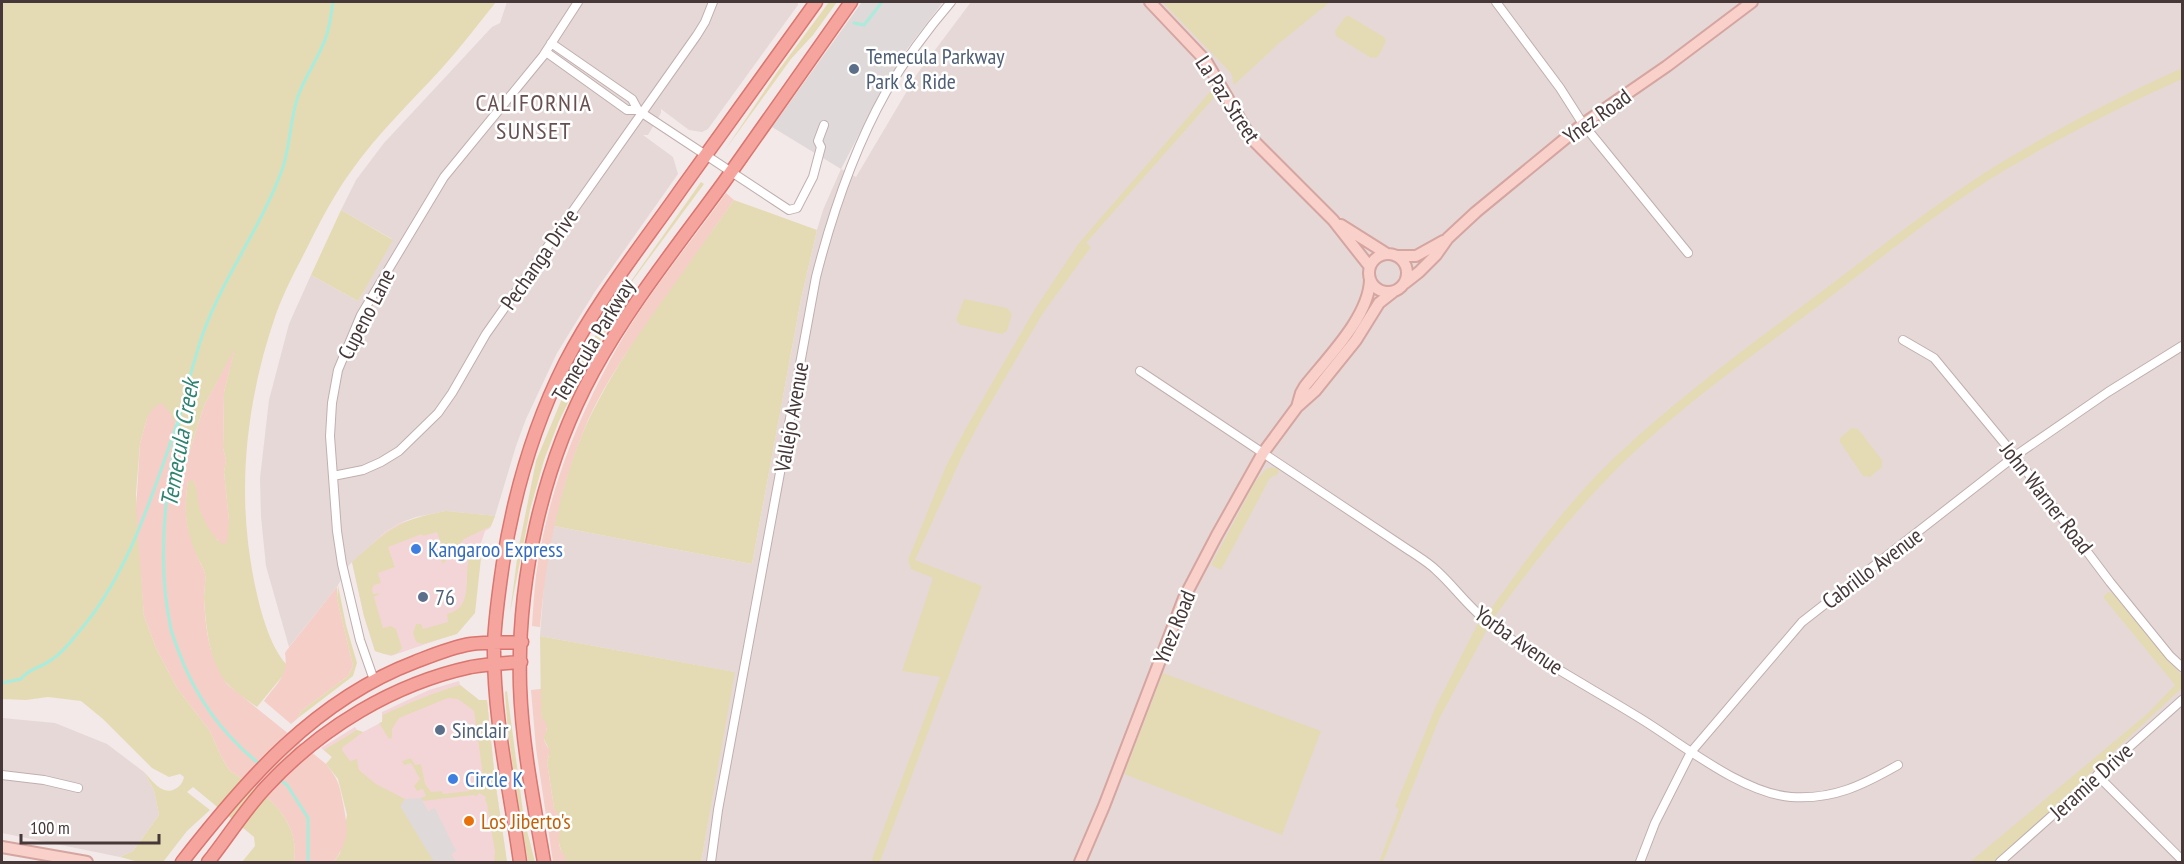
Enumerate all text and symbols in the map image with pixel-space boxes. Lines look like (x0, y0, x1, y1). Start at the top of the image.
place label: Temecula Parkway Park & Ride (866, 42, 1005, 95)
street label: La Paz Street (1190, 50, 1266, 148)
marker: Temecula Parkway Park & Ride (847, 62, 861, 76)
street label: Ynez Road (1558, 82, 1636, 150)
district label: CALIFORNIA SUNSET (476, 87, 592, 146)
street label: Pechanga Drive (494, 203, 584, 315)
street label: Cupeno Lane (331, 264, 401, 364)
street label: Temecula Parkway (545, 273, 641, 407)
street label: Vallejo Avenue (767, 360, 814, 475)
water label: Temecula Creek (153, 374, 206, 509)
street label: John Warner Road (1994, 436, 2099, 560)
street label: Cabrillo Avenue (1816, 521, 1928, 615)
place label: Kangaroo Express (428, 535, 563, 563)
marker: Kangaroo Express (409, 542, 423, 556)
place label: 76 (435, 583, 455, 611)
street label: Ynez Road (1147, 586, 1201, 668)
marker: 76 (416, 590, 430, 604)
street label: Yorba Avenue (1469, 599, 1569, 681)
place label: Sinclair (452, 716, 508, 744)
marker: Sinclair (433, 723, 447, 737)
street label: Jeramie Drive (2043, 736, 2138, 826)
place label: Circle K (465, 765, 524, 793)
marker: Circle K (446, 772, 460, 786)
scale bar (21, 807, 159, 845)
place label: Los Jiberto's (481, 807, 571, 835)
marker: Los Jiberto's (462, 814, 476, 828)
text: 100 m (30, 816, 70, 839)

